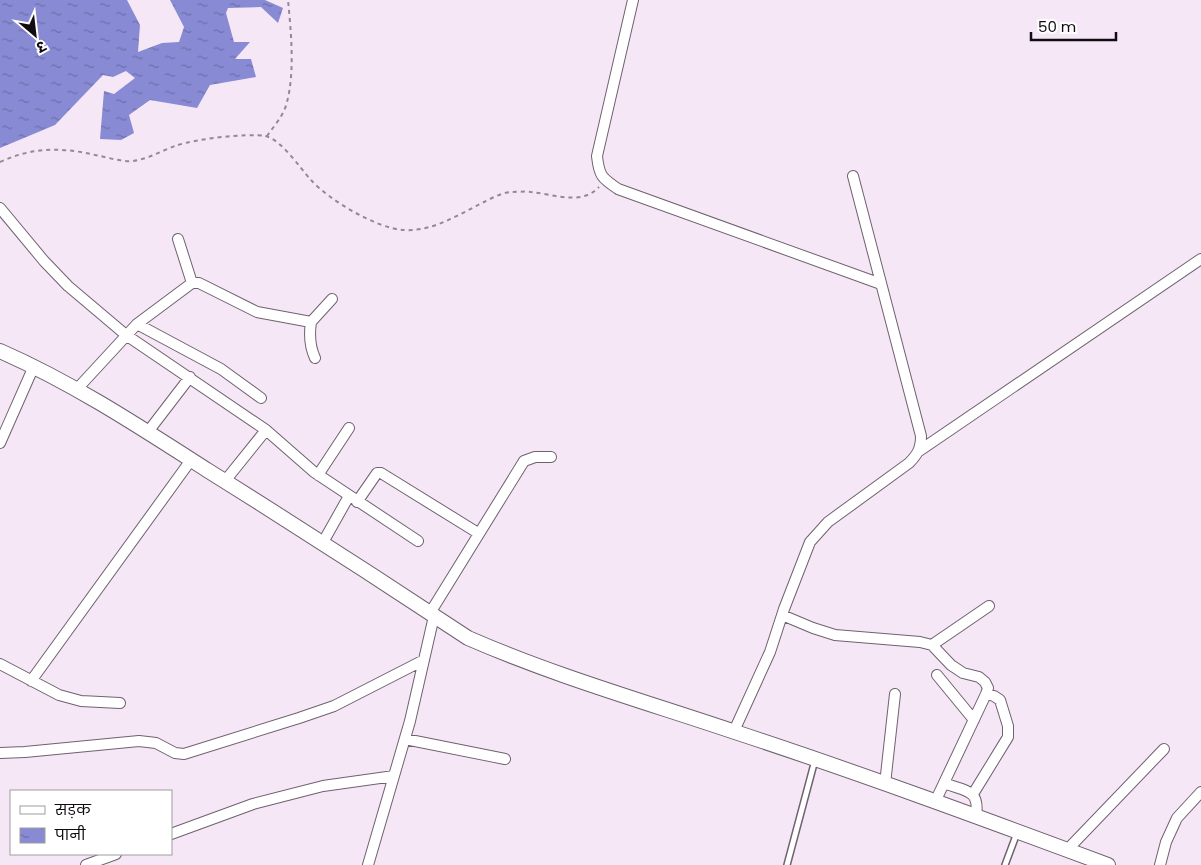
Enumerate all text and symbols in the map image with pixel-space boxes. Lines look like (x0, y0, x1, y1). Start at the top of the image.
north arrow (10, 10, 60, 60)
scale bar (1031, 10, 1116, 42)
text: 50 m (1038, 16, 1076, 37)
text: उ (32, 35, 50, 58)
legend (10, 790, 172, 855)
text: सड़क (54, 799, 92, 820)
text: पानी (54, 824, 86, 845)

